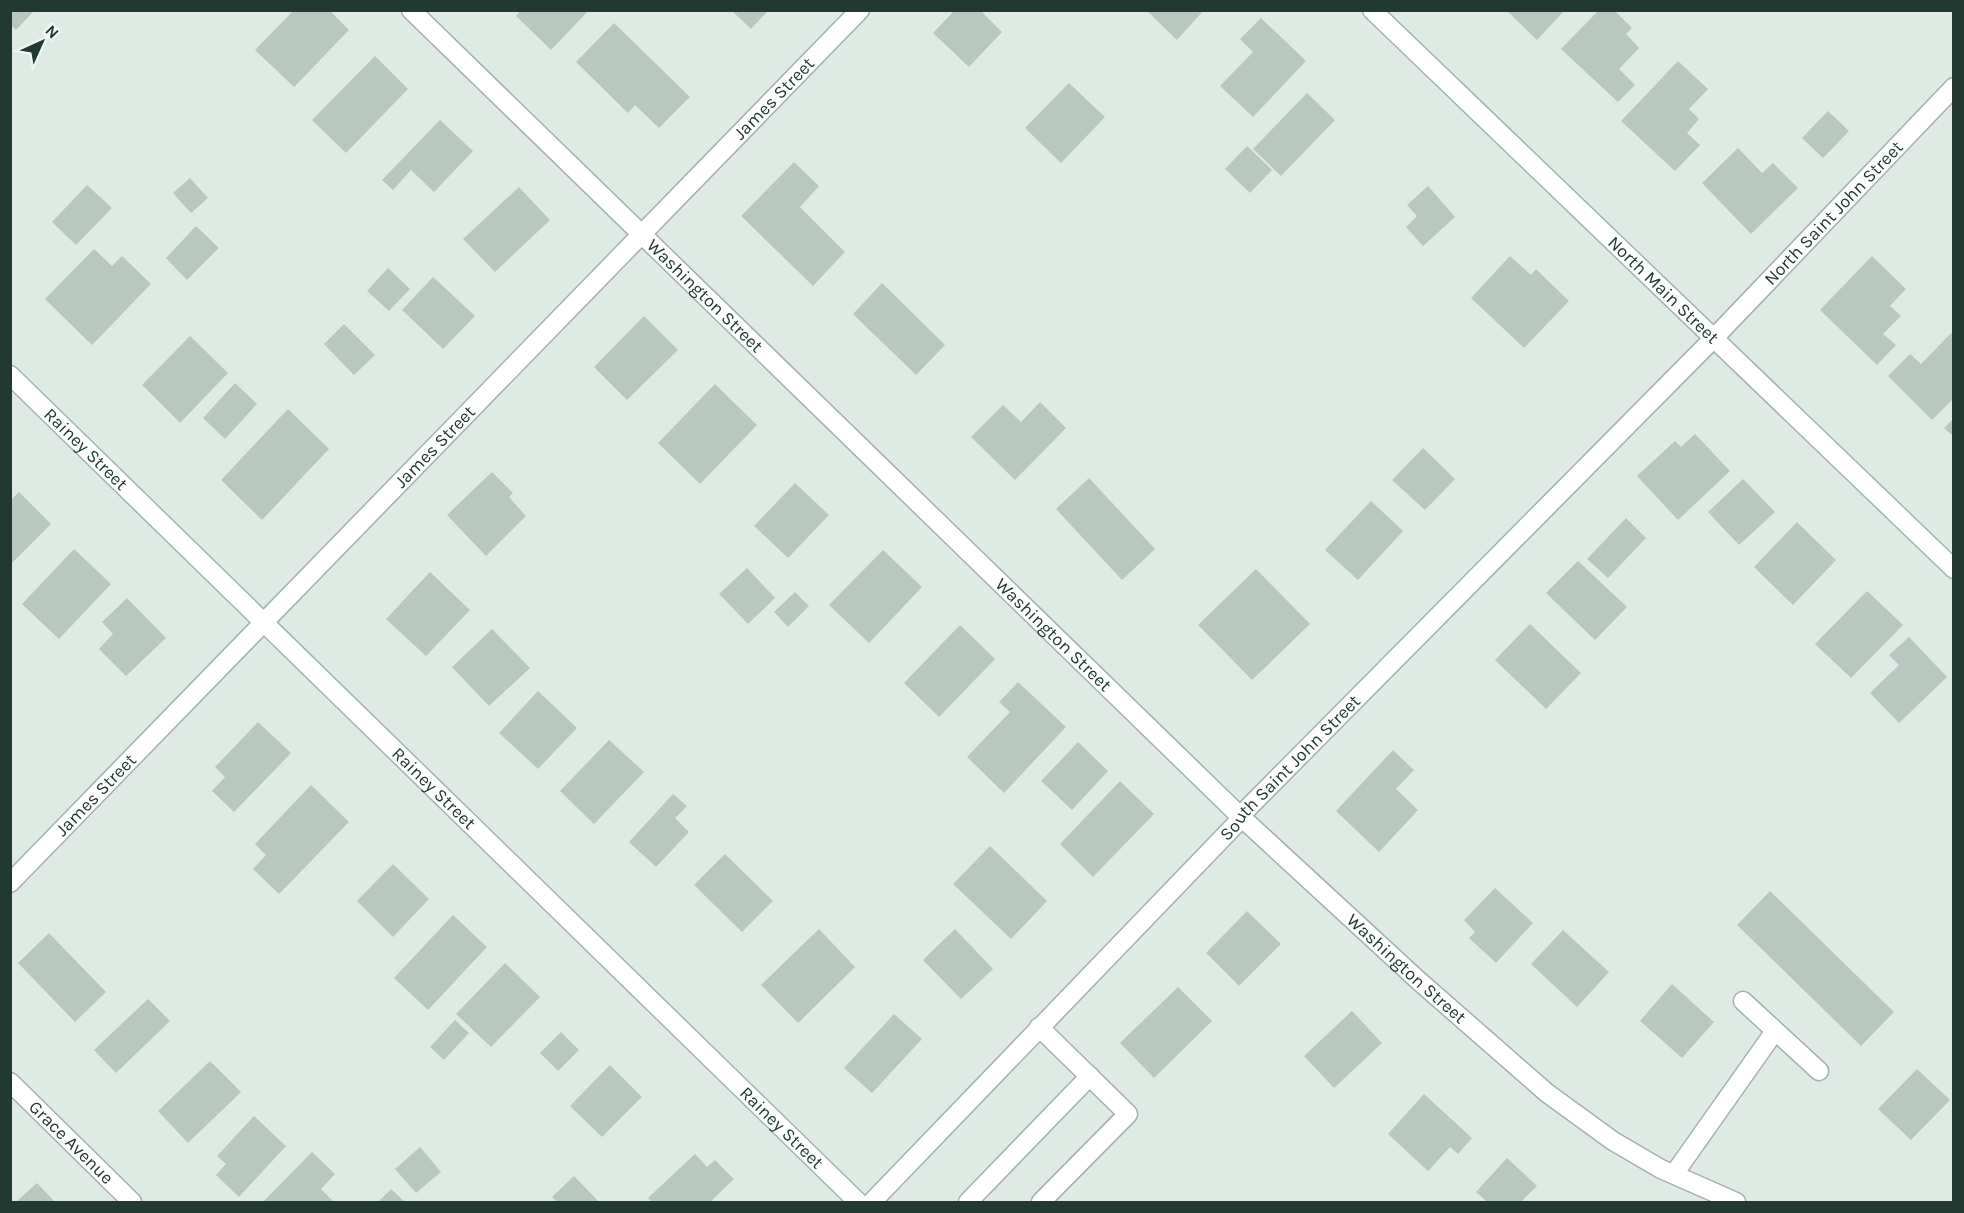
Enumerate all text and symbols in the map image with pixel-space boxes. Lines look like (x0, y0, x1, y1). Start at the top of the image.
north arrow (12, 12, 72, 72)
text: N (41, 21, 63, 43)
street label: James Street (729, 52, 819, 144)
street label: North Saint John Street (1759, 136, 1908, 290)
street label: North Main Street (1603, 231, 1724, 348)
street label: Washington Street (642, 234, 768, 357)
street label: James Street (390, 401, 480, 492)
street label: Rainey Street (39, 403, 133, 495)
street label: Washington Street (991, 573, 1116, 696)
street label: South Saint John Street (1215, 690, 1365, 845)
street label: Rainey Street (387, 743, 481, 834)
street label: James Street (51, 749, 141, 841)
street label: Washington Street (1342, 909, 1471, 1028)
street label: Rainey Street (735, 1082, 828, 1174)
street label: Grace Avenue (24, 1096, 118, 1189)

